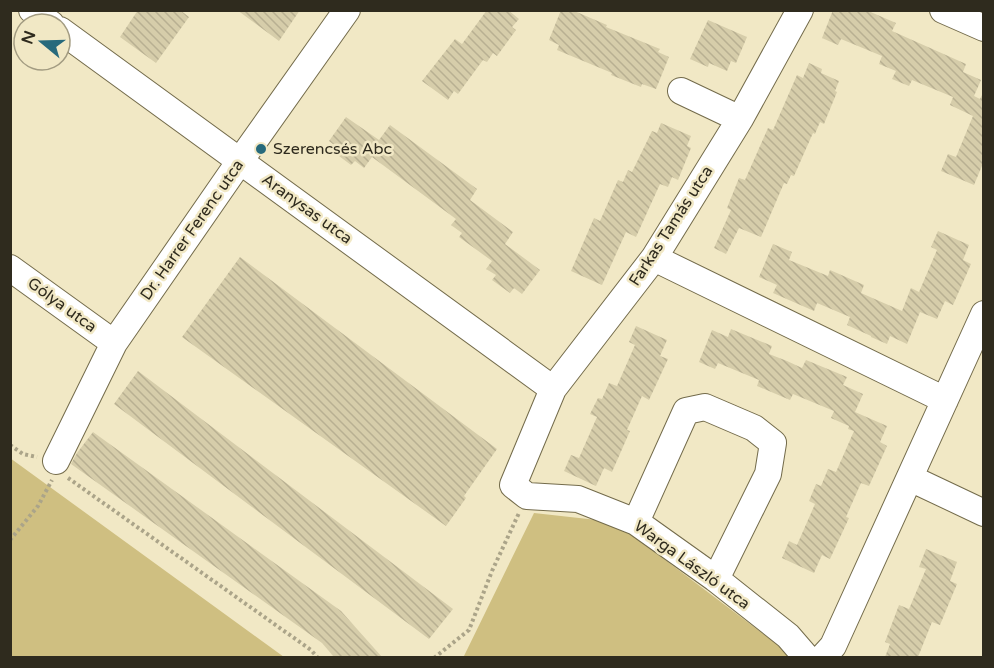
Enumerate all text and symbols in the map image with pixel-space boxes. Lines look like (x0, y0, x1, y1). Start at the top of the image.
north arrow (12, 12, 72, 72)
text: N (17, 28, 40, 47)
place label: Szerencsés Abc (273, 139, 392, 159)
marker: Szerencsés Abc (254, 142, 268, 156)
street label: Dr. Harrer Ferenc utca (136, 156, 248, 304)
street label: Farkas Tamás utca (625, 162, 717, 290)
street label: Aranysas utca (258, 169, 356, 249)
street label: Gólya utca (23, 273, 101, 337)
street label: Warga László utca (630, 516, 754, 614)

